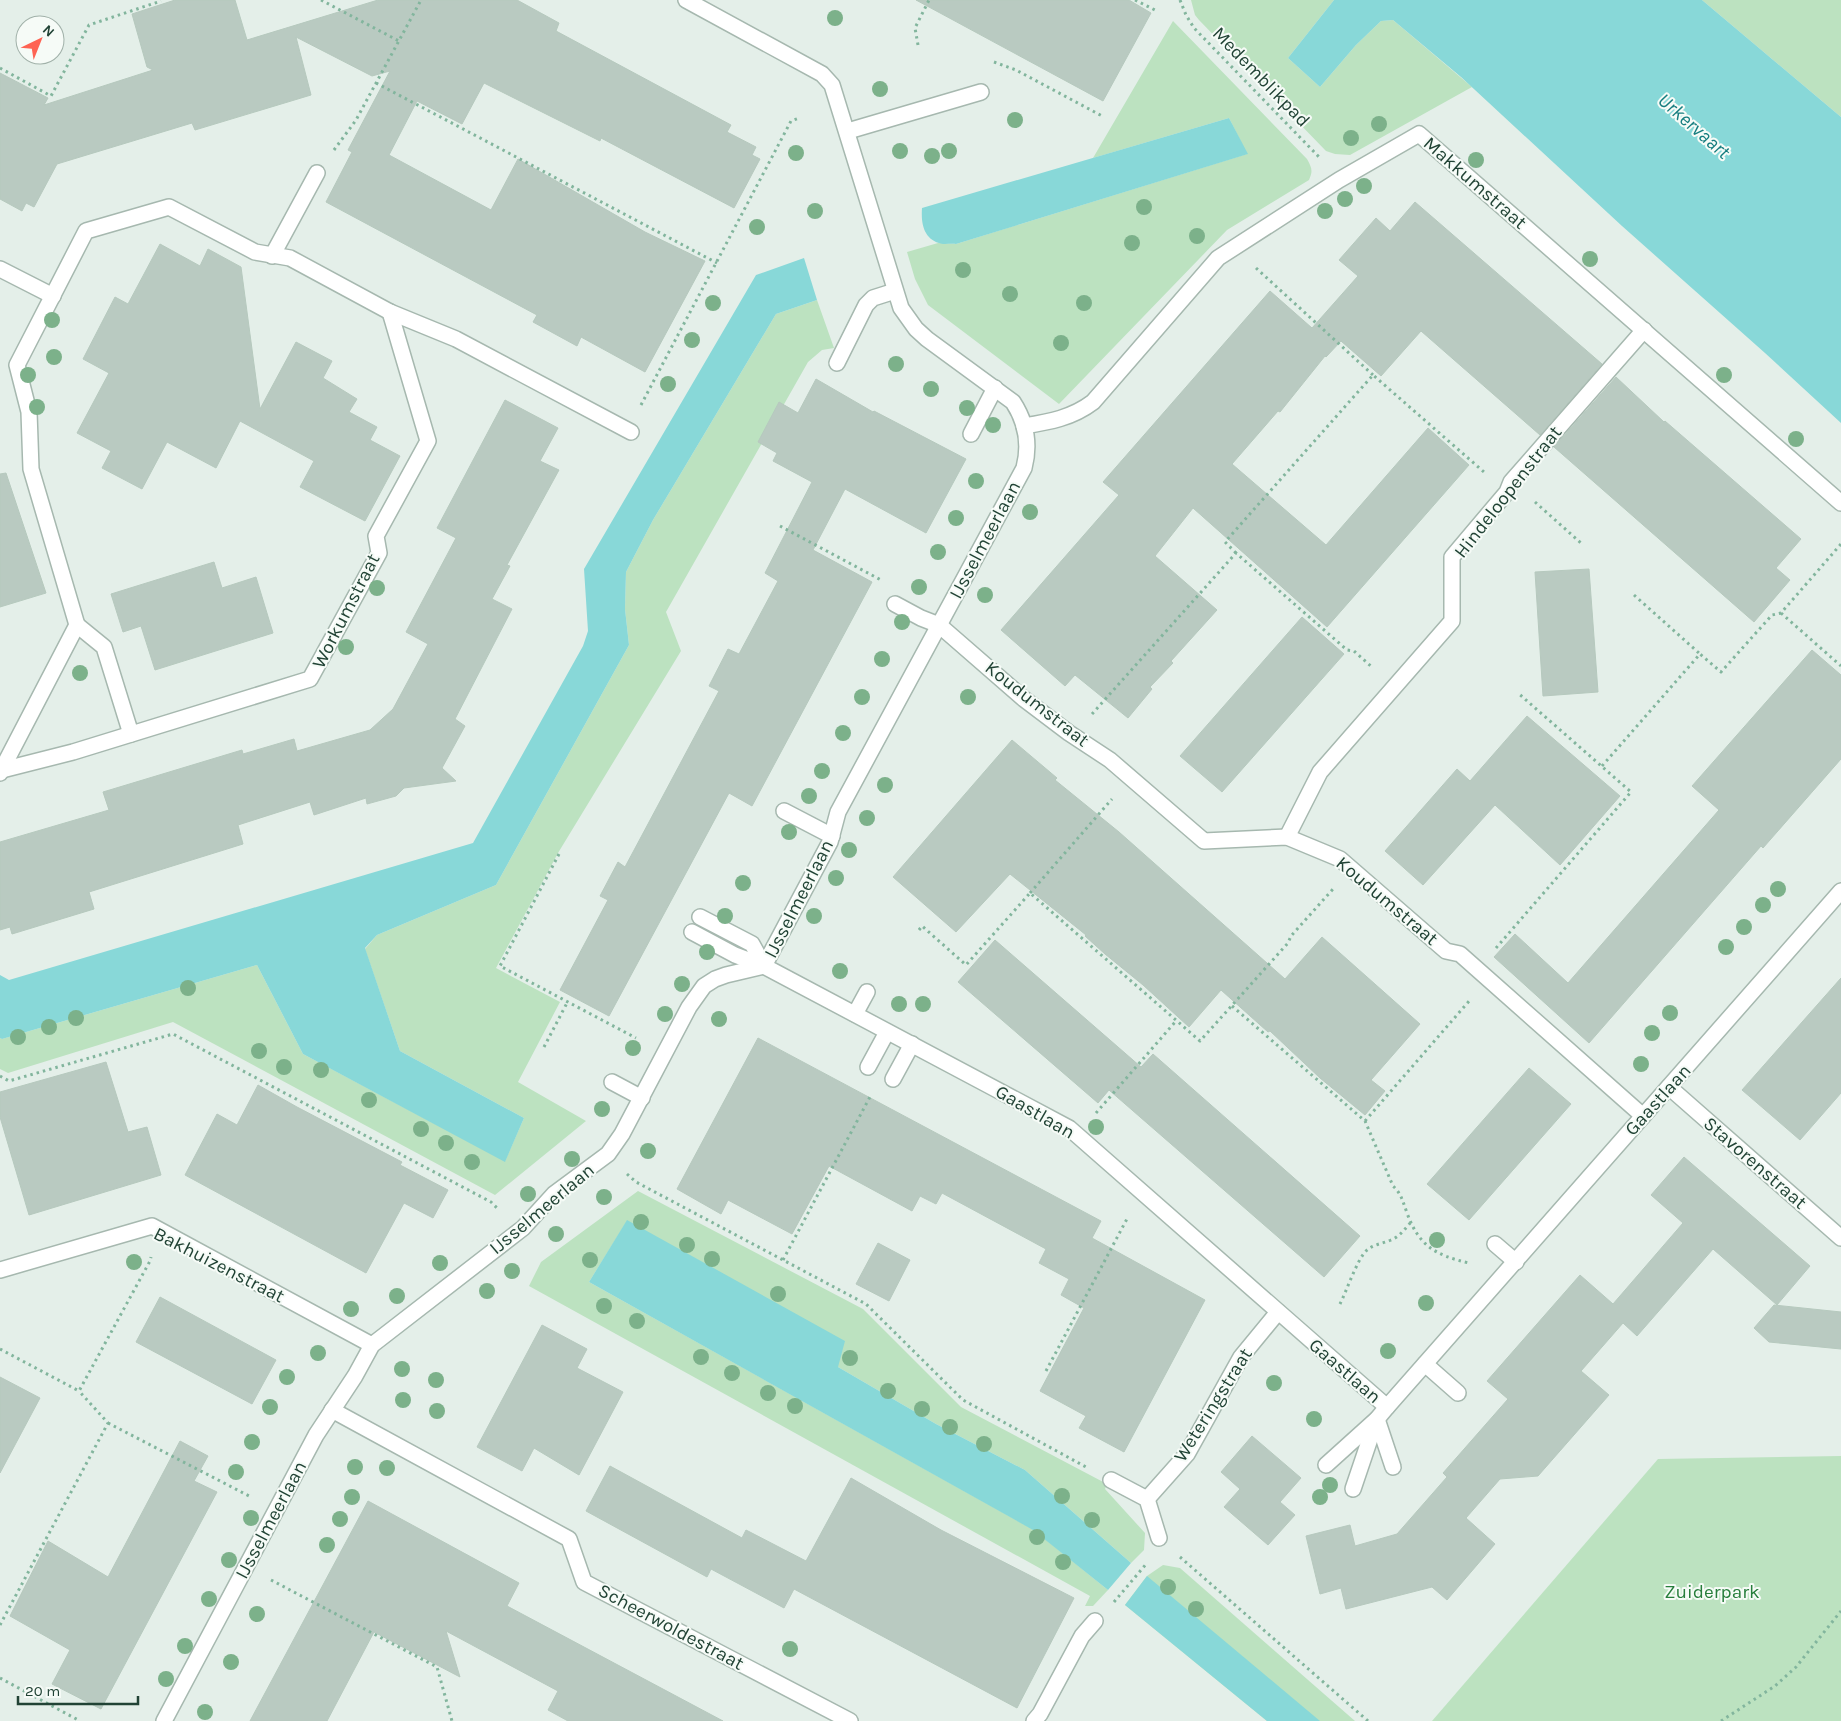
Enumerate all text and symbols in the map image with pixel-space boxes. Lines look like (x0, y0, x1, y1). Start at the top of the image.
north arrow (15, 15, 65, 65)
text: N (39, 21, 58, 41)
street label: Medemblikpad (1208, 22, 1314, 132)
water label: Urkervaart (1653, 89, 1735, 164)
street label: Makkumstraat (1419, 132, 1531, 234)
street label: Hindeloopenstraat (1450, 422, 1566, 562)
street label: IJsselmeerlaan (945, 477, 1025, 603)
street label: Workumstraat (308, 550, 384, 672)
street label: Koudumstraat (981, 657, 1093, 751)
street label: IJsselmeerlaan (760, 836, 838, 962)
street label: Koudumstraat (1332, 852, 1442, 950)
street label: Gaastlaan (1620, 1060, 1696, 1140)
street label: Gaastlaan (991, 1080, 1079, 1144)
street label: Stavorenstraat (1699, 1112, 1811, 1214)
street label: IJsselmeerlaan (485, 1159, 599, 1259)
street label: Bakhuizenstraat (150, 1223, 288, 1307)
street label: Gaastlaan (1305, 1334, 1385, 1408)
street label: Weteringstraat (1169, 1344, 1257, 1466)
street label: IJsselmeerlaan (231, 1457, 311, 1583)
street label: Scheerwoldestraat (594, 1579, 748, 1675)
park label: Zuiderpark (1664, 1581, 1760, 1603)
scale bar (18, 1674, 138, 1706)
text: 20 m (25, 1682, 60, 1700)

